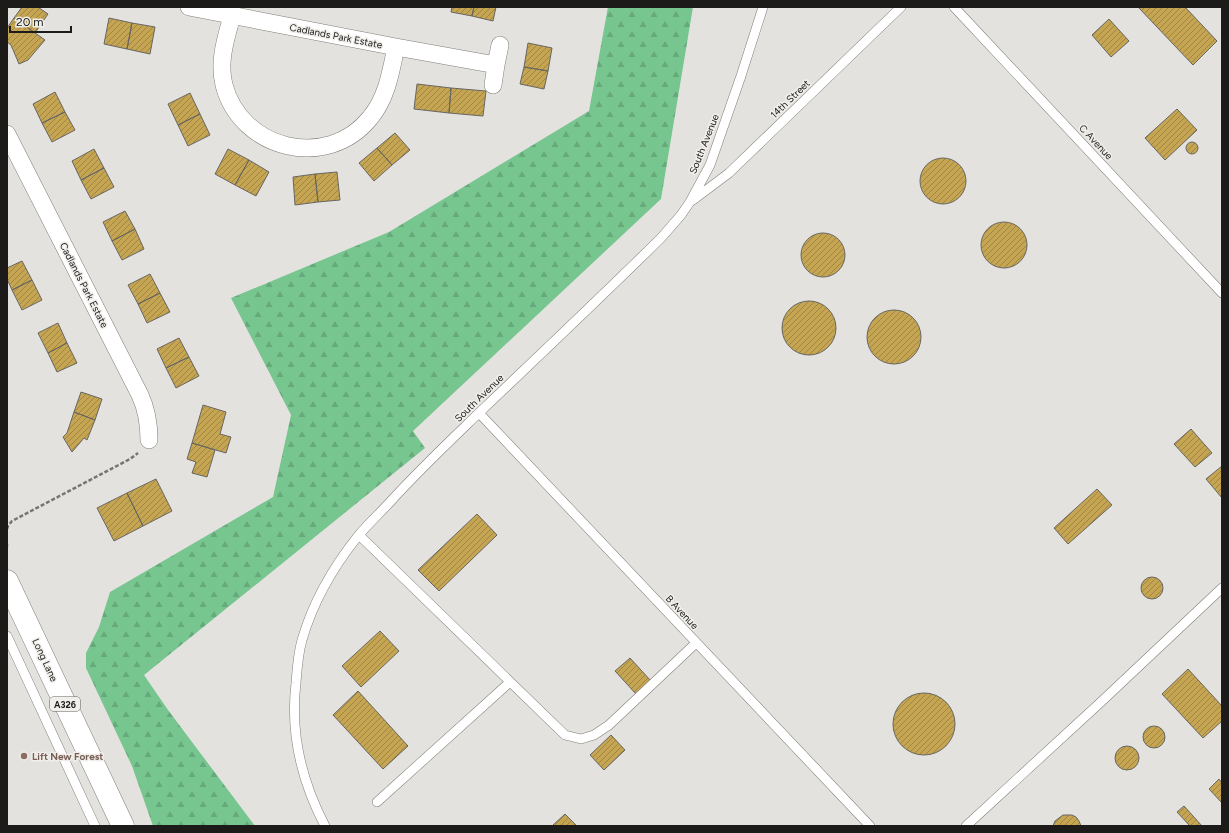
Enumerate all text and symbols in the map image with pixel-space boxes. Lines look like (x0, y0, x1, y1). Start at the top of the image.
scale bar (10, 8, 71, 34)
text: 20 m (16, 15, 44, 29)
street label: Cadlands Park Estate (289, 21, 384, 51)
street label: 14th Street (767, 77, 813, 121)
street label: South Avenue (686, 112, 722, 176)
street label: C Avenue (1076, 122, 1116, 163)
street label: Cadlands Park Estate (57, 240, 111, 330)
street label: South Avenue (452, 371, 507, 425)
street label: B Avenue (663, 592, 702, 632)
street label: Long Lane (29, 636, 61, 684)
road number: A326 (50, 697, 80, 711)
place label: Lift New Forest (32, 750, 103, 763)
marker: Lift New Forest (19, 751, 29, 761)

